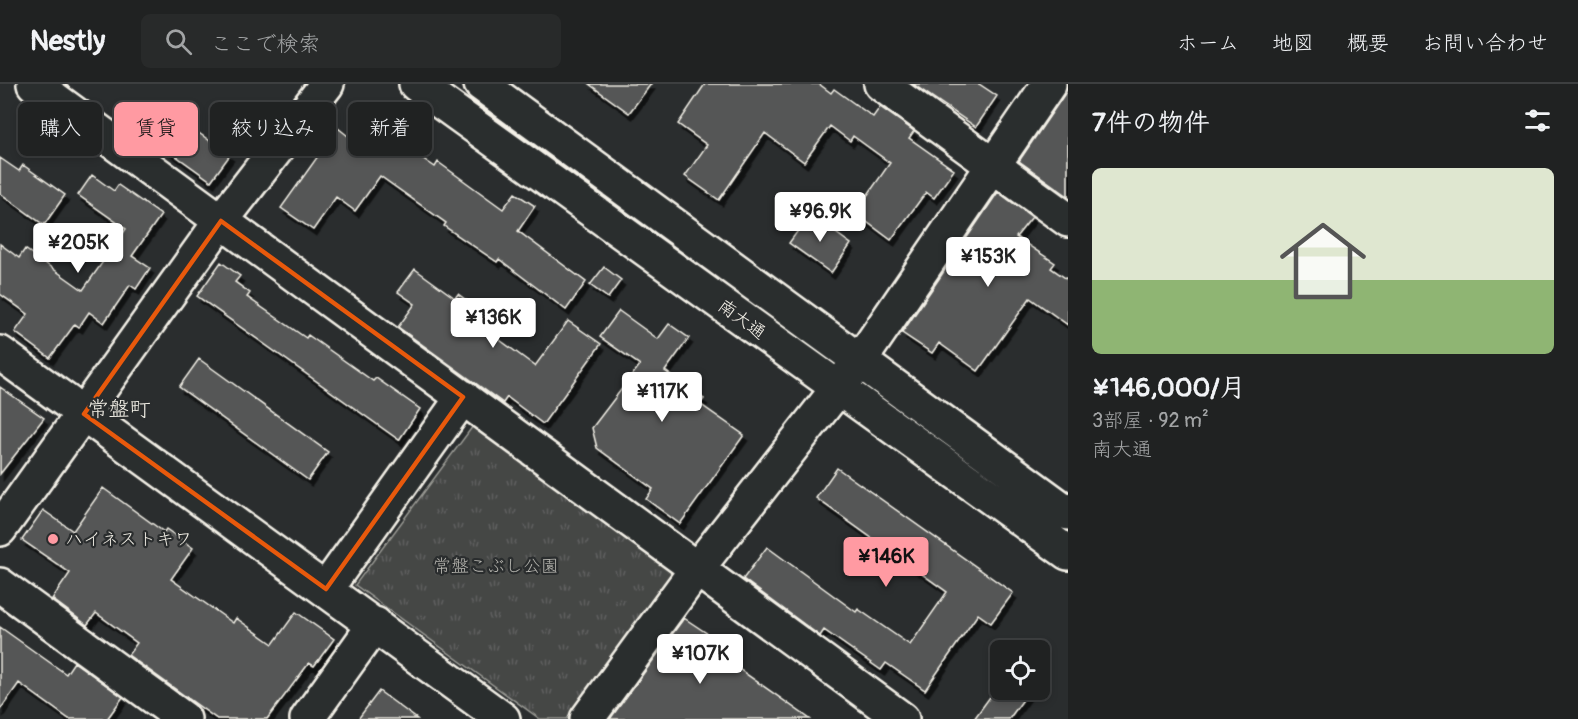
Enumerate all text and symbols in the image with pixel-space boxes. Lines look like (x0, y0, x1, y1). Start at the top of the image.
search box (141, 14, 561, 68)
text: Nestly (30, 24, 105, 59)
icon: search (162, 25, 195, 58)
text: ここで検索 (210, 30, 320, 58)
text: ホーム (1177, 30, 1239, 57)
text: 地図 (1272, 30, 1314, 57)
text: 概要 (1347, 30, 1389, 57)
text: お問い合わせ (1422, 30, 1548, 57)
chip: 購入 (18, 102, 102, 156)
chip: 賃貸 (114, 102, 198, 156)
chip: 絞り込み (210, 102, 336, 156)
chip: 新着 (348, 102, 432, 156)
icon: filters (1521, 104, 1554, 137)
text: 7件の物件 (1092, 107, 1210, 139)
pin: ¥96.9K (771, 192, 869, 243)
text: ¥96.9K (789, 199, 851, 224)
icon: home (1269, 207, 1377, 315)
pin: ¥205K (36, 223, 120, 274)
text: ¥205K (47, 230, 109, 255)
pin: ¥153K (946, 237, 1030, 288)
text: ¥153K (960, 244, 1016, 269)
street label: 南大通 (713, 294, 770, 345)
pin: ¥136K (451, 298, 535, 349)
text: ¥136K (465, 305, 521, 330)
pin: ¥117K (620, 372, 704, 423)
text: ¥146,000/月 (1092, 372, 1246, 404)
text: ¥117K (636, 379, 688, 404)
district label: 常盤町 (88, 396, 151, 423)
text: 3部屋 · 92 m² (1092, 408, 1209, 433)
text: 南大通 (1092, 437, 1152, 462)
place label: ハイネストキワ (65, 528, 192, 551)
marker: ハイネストキワ (46, 532, 60, 546)
pin: ¥146K (844, 537, 928, 588)
text: ¥146K (858, 544, 915, 569)
park label: 常盤こぶし公園 (433, 555, 559, 578)
pin: ¥107K (658, 634, 742, 685)
map controls (990, 640, 1050, 700)
button: locate (990, 640, 1050, 700)
text: ¥107K (671, 641, 729, 666)

